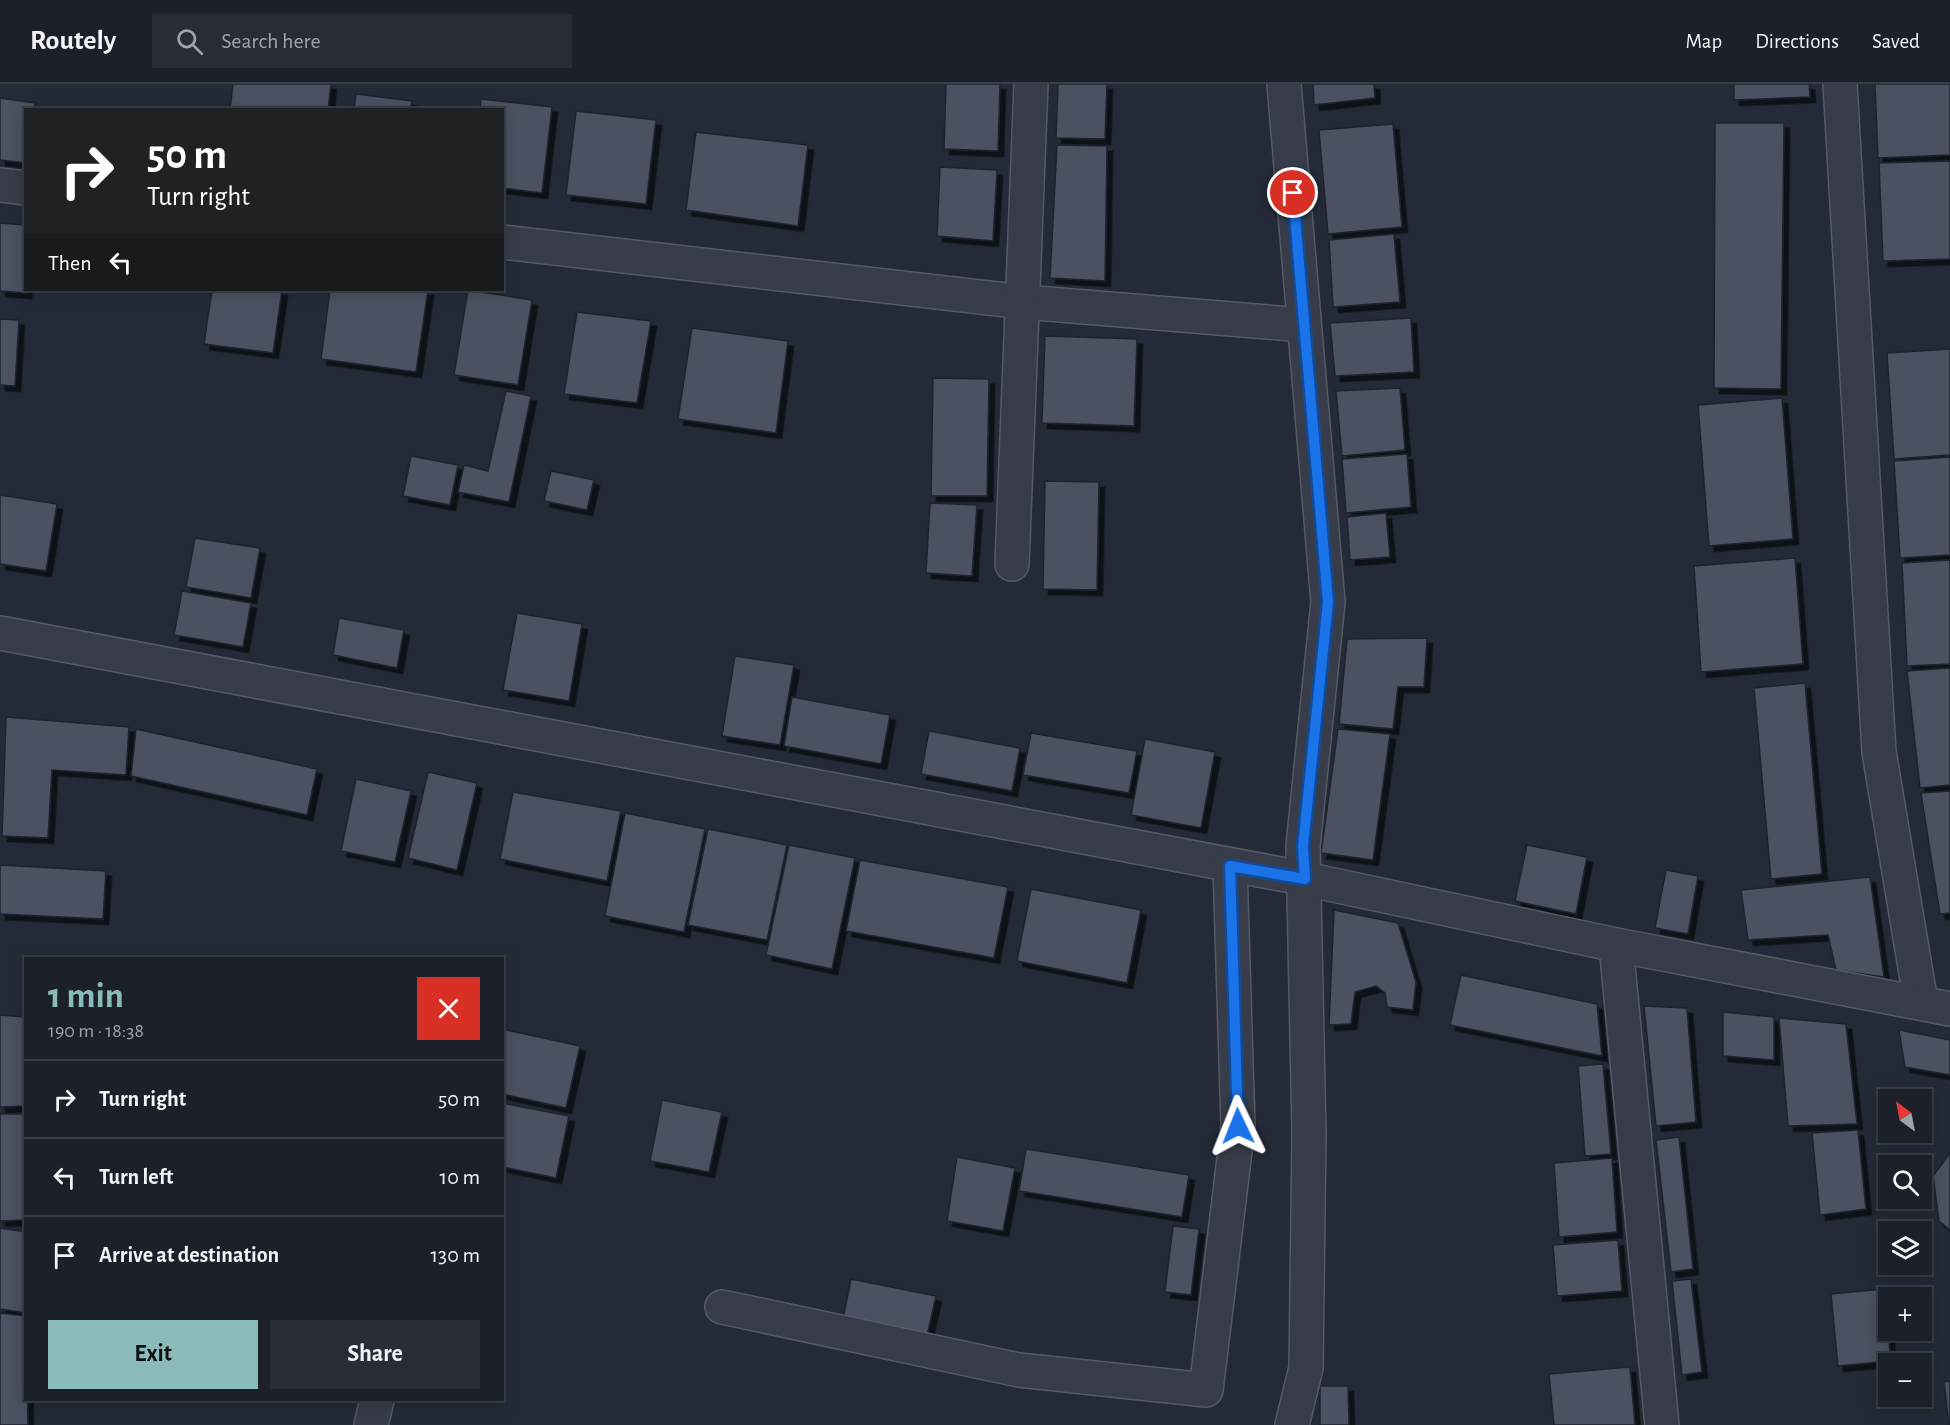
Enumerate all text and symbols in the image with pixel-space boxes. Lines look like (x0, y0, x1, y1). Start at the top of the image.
search box (152, 14, 572, 68)
icon: search (173, 25, 206, 58)
text: Routely (30, 27, 116, 55)
text: Search here (221, 30, 321, 52)
text: Map (1686, 31, 1722, 52)
text: Directions (1755, 31, 1839, 52)
text: Saved (1872, 31, 1920, 52)
icon: right (48, 132, 126, 210)
text: 50 m (147, 134, 227, 176)
pin (1267, 167, 1318, 218)
icon: arrive (1276, 176, 1309, 209)
text: Turn right (147, 183, 250, 210)
icon: left (104, 246, 137, 279)
text: Then (48, 252, 92, 274)
button: close (417, 977, 480, 1040)
text: 1 min (48, 978, 124, 1014)
text: 190 m · 18:38 (48, 1021, 144, 1041)
icon: right (48, 1083, 81, 1116)
text: Turn right (99, 1088, 186, 1110)
text: 50 m (438, 1088, 480, 1110)
north arrow (1878, 1089, 1932, 1143)
map controls (1878, 1089, 1932, 1407)
position arrow (1206, 1094, 1270, 1158)
button: search (1878, 1155, 1932, 1209)
icon: left (48, 1161, 81, 1194)
text: Turn left (99, 1166, 173, 1188)
text: 10 m (440, 1166, 480, 1188)
button: layers (1878, 1221, 1932, 1275)
icon: arrive (48, 1239, 81, 1272)
text: Arrive at destination (99, 1244, 279, 1266)
text: 130 m (431, 1244, 480, 1266)
button: + (1878, 1287, 1932, 1341)
button: Exit (48, 1320, 258, 1389)
button: Share (270, 1320, 480, 1389)
button: − (1878, 1353, 1932, 1407)

